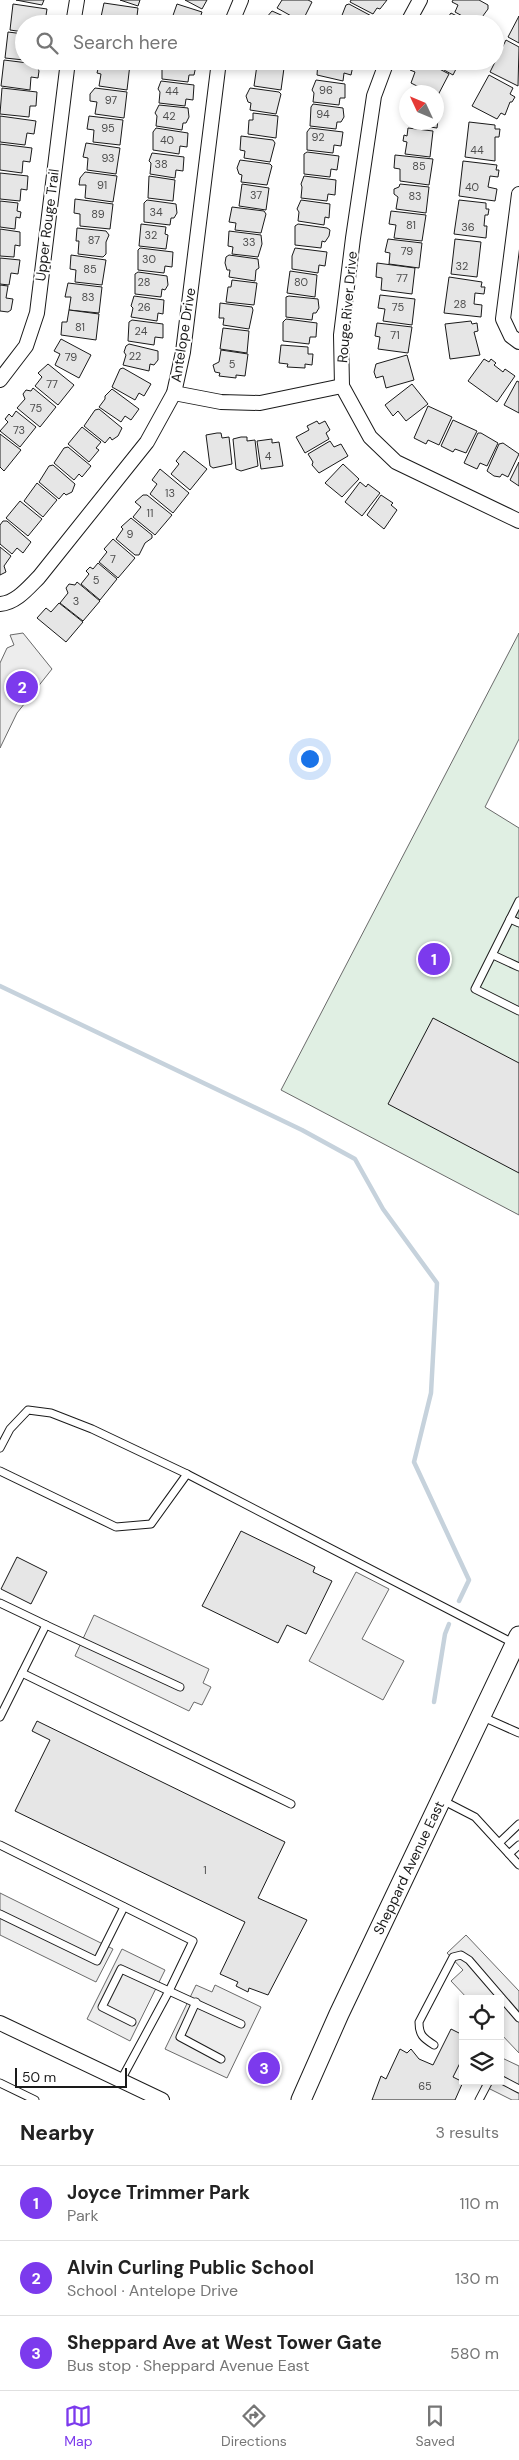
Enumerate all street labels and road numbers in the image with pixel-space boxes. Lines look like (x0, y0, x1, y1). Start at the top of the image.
street label: Upper Rouge Trail (31, 168, 63, 282)
street label: Rouge River Drive (333, 250, 361, 364)
street label: Antelope Drive (167, 286, 199, 384)
street label: Sheppard Avenue East (369, 1798, 448, 1937)

